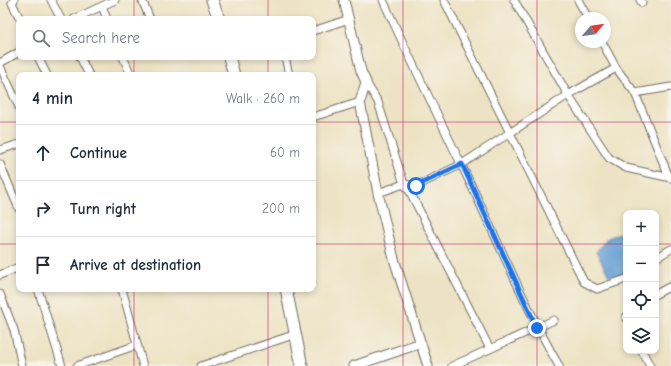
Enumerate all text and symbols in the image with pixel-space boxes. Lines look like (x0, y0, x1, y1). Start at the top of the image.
north arrow (575, 12, 611, 48)
search box (16, 16, 316, 60)
icon: search (30, 27, 52, 49)
text: Search here (62, 29, 140, 47)
text: 4 min (32, 89, 73, 108)
text: Walk · 260 m (226, 91, 300, 106)
icon: ahead (32, 142, 54, 164)
text: Continue (70, 144, 127, 162)
text: 60 m (270, 145, 300, 160)
route start (407, 177, 425, 195)
icon: right (32, 198, 54, 220)
text: Turn right (70, 200, 136, 218)
text: 200 m (262, 201, 300, 216)
map controls (623, 210, 659, 354)
button: + (623, 210, 659, 246)
button: − (623, 246, 659, 282)
icon: arrive (32, 254, 54, 276)
text: Arrive at destination (70, 256, 201, 274)
button: locate (623, 282, 659, 318)
button: layers (623, 318, 659, 354)
route end (528, 319, 546, 337)

